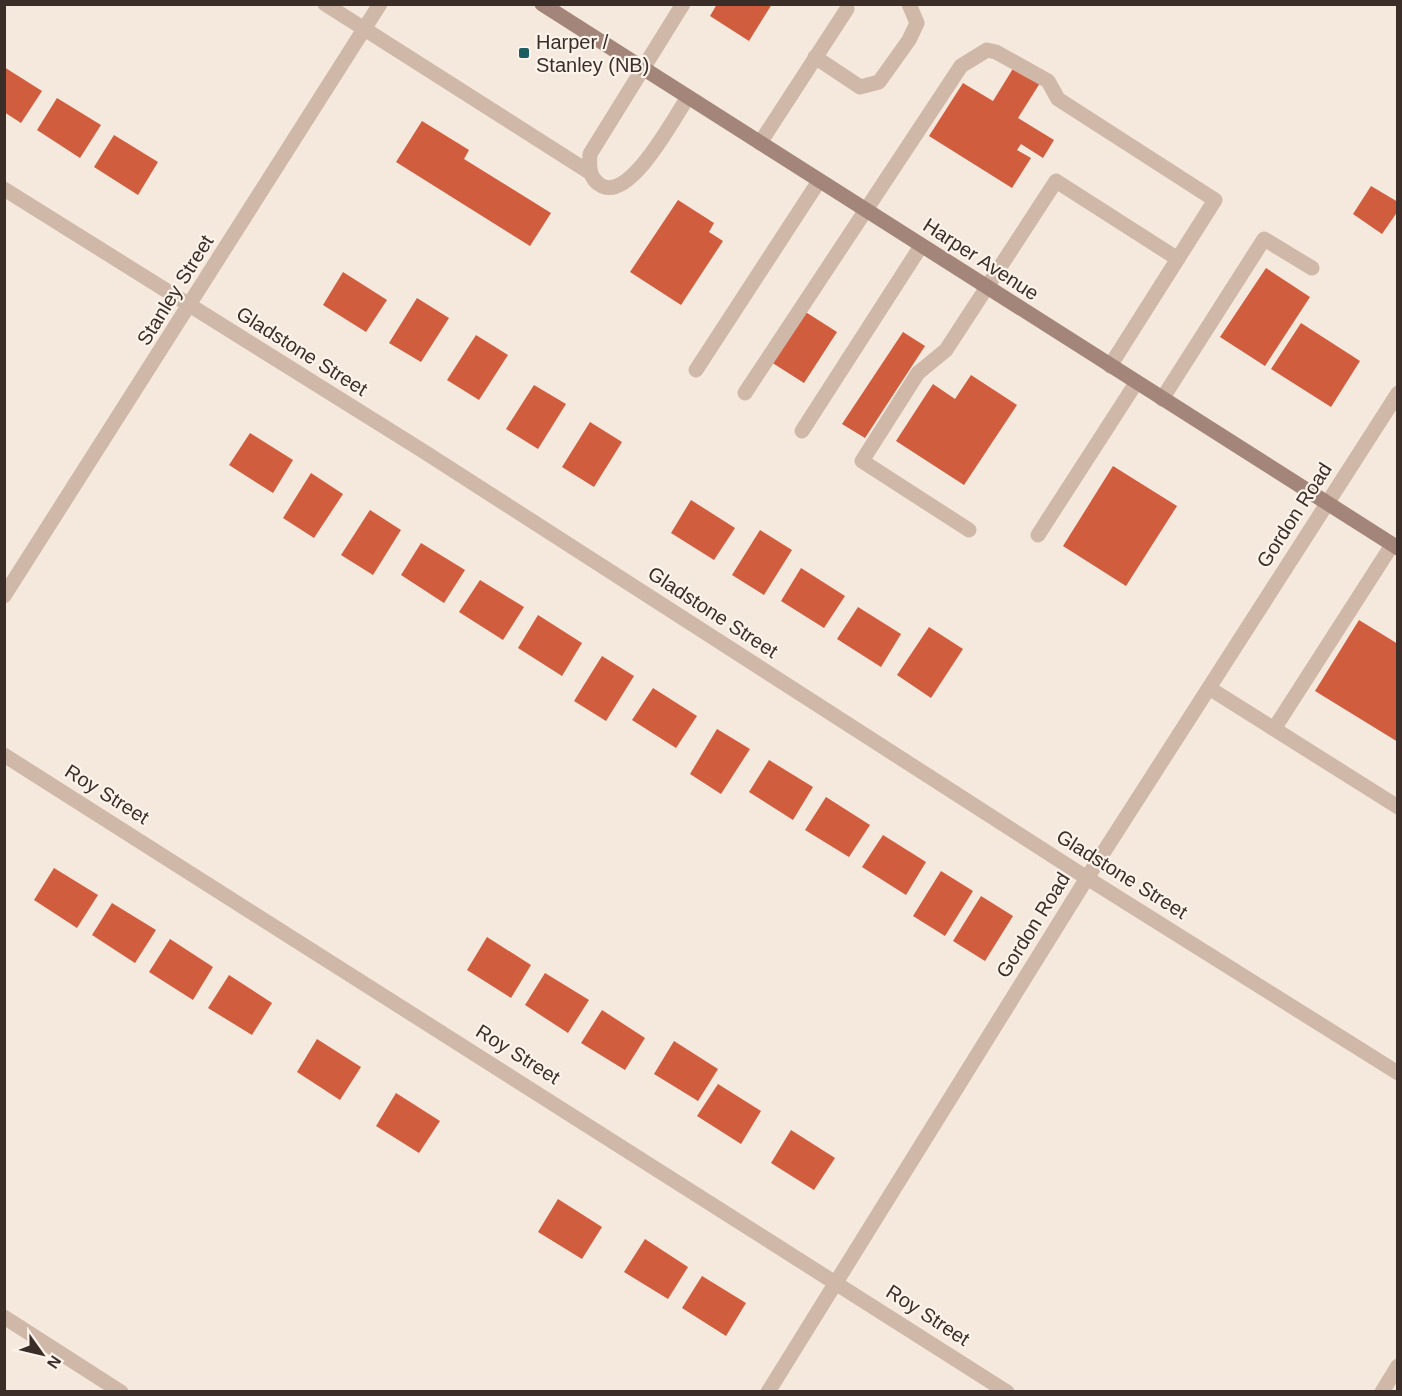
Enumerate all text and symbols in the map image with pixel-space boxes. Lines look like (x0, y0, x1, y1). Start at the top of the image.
place label: Harper / Stanley (NB) (536, 31, 649, 76)
marker: Harper / Stanley (NB) (517, 46, 531, 60)
street label: Harper Avenue (919, 214, 1043, 304)
street label: Stanley Street (132, 231, 218, 349)
street label: Gladstone Street (233, 302, 372, 400)
street label: Gordon Road (1252, 459, 1336, 571)
street label: Gladstone Street (644, 562, 782, 662)
street label: Roy Street (61, 760, 153, 829)
street label: Gladstone Street (1053, 825, 1192, 923)
street label: Gordon Road (992, 868, 1074, 982)
street label: Roy Street (472, 1020, 564, 1089)
street label: Roy Street (882, 1280, 974, 1350)
north arrow (12, 1324, 72, 1384)
text: N (44, 1353, 64, 1372)

